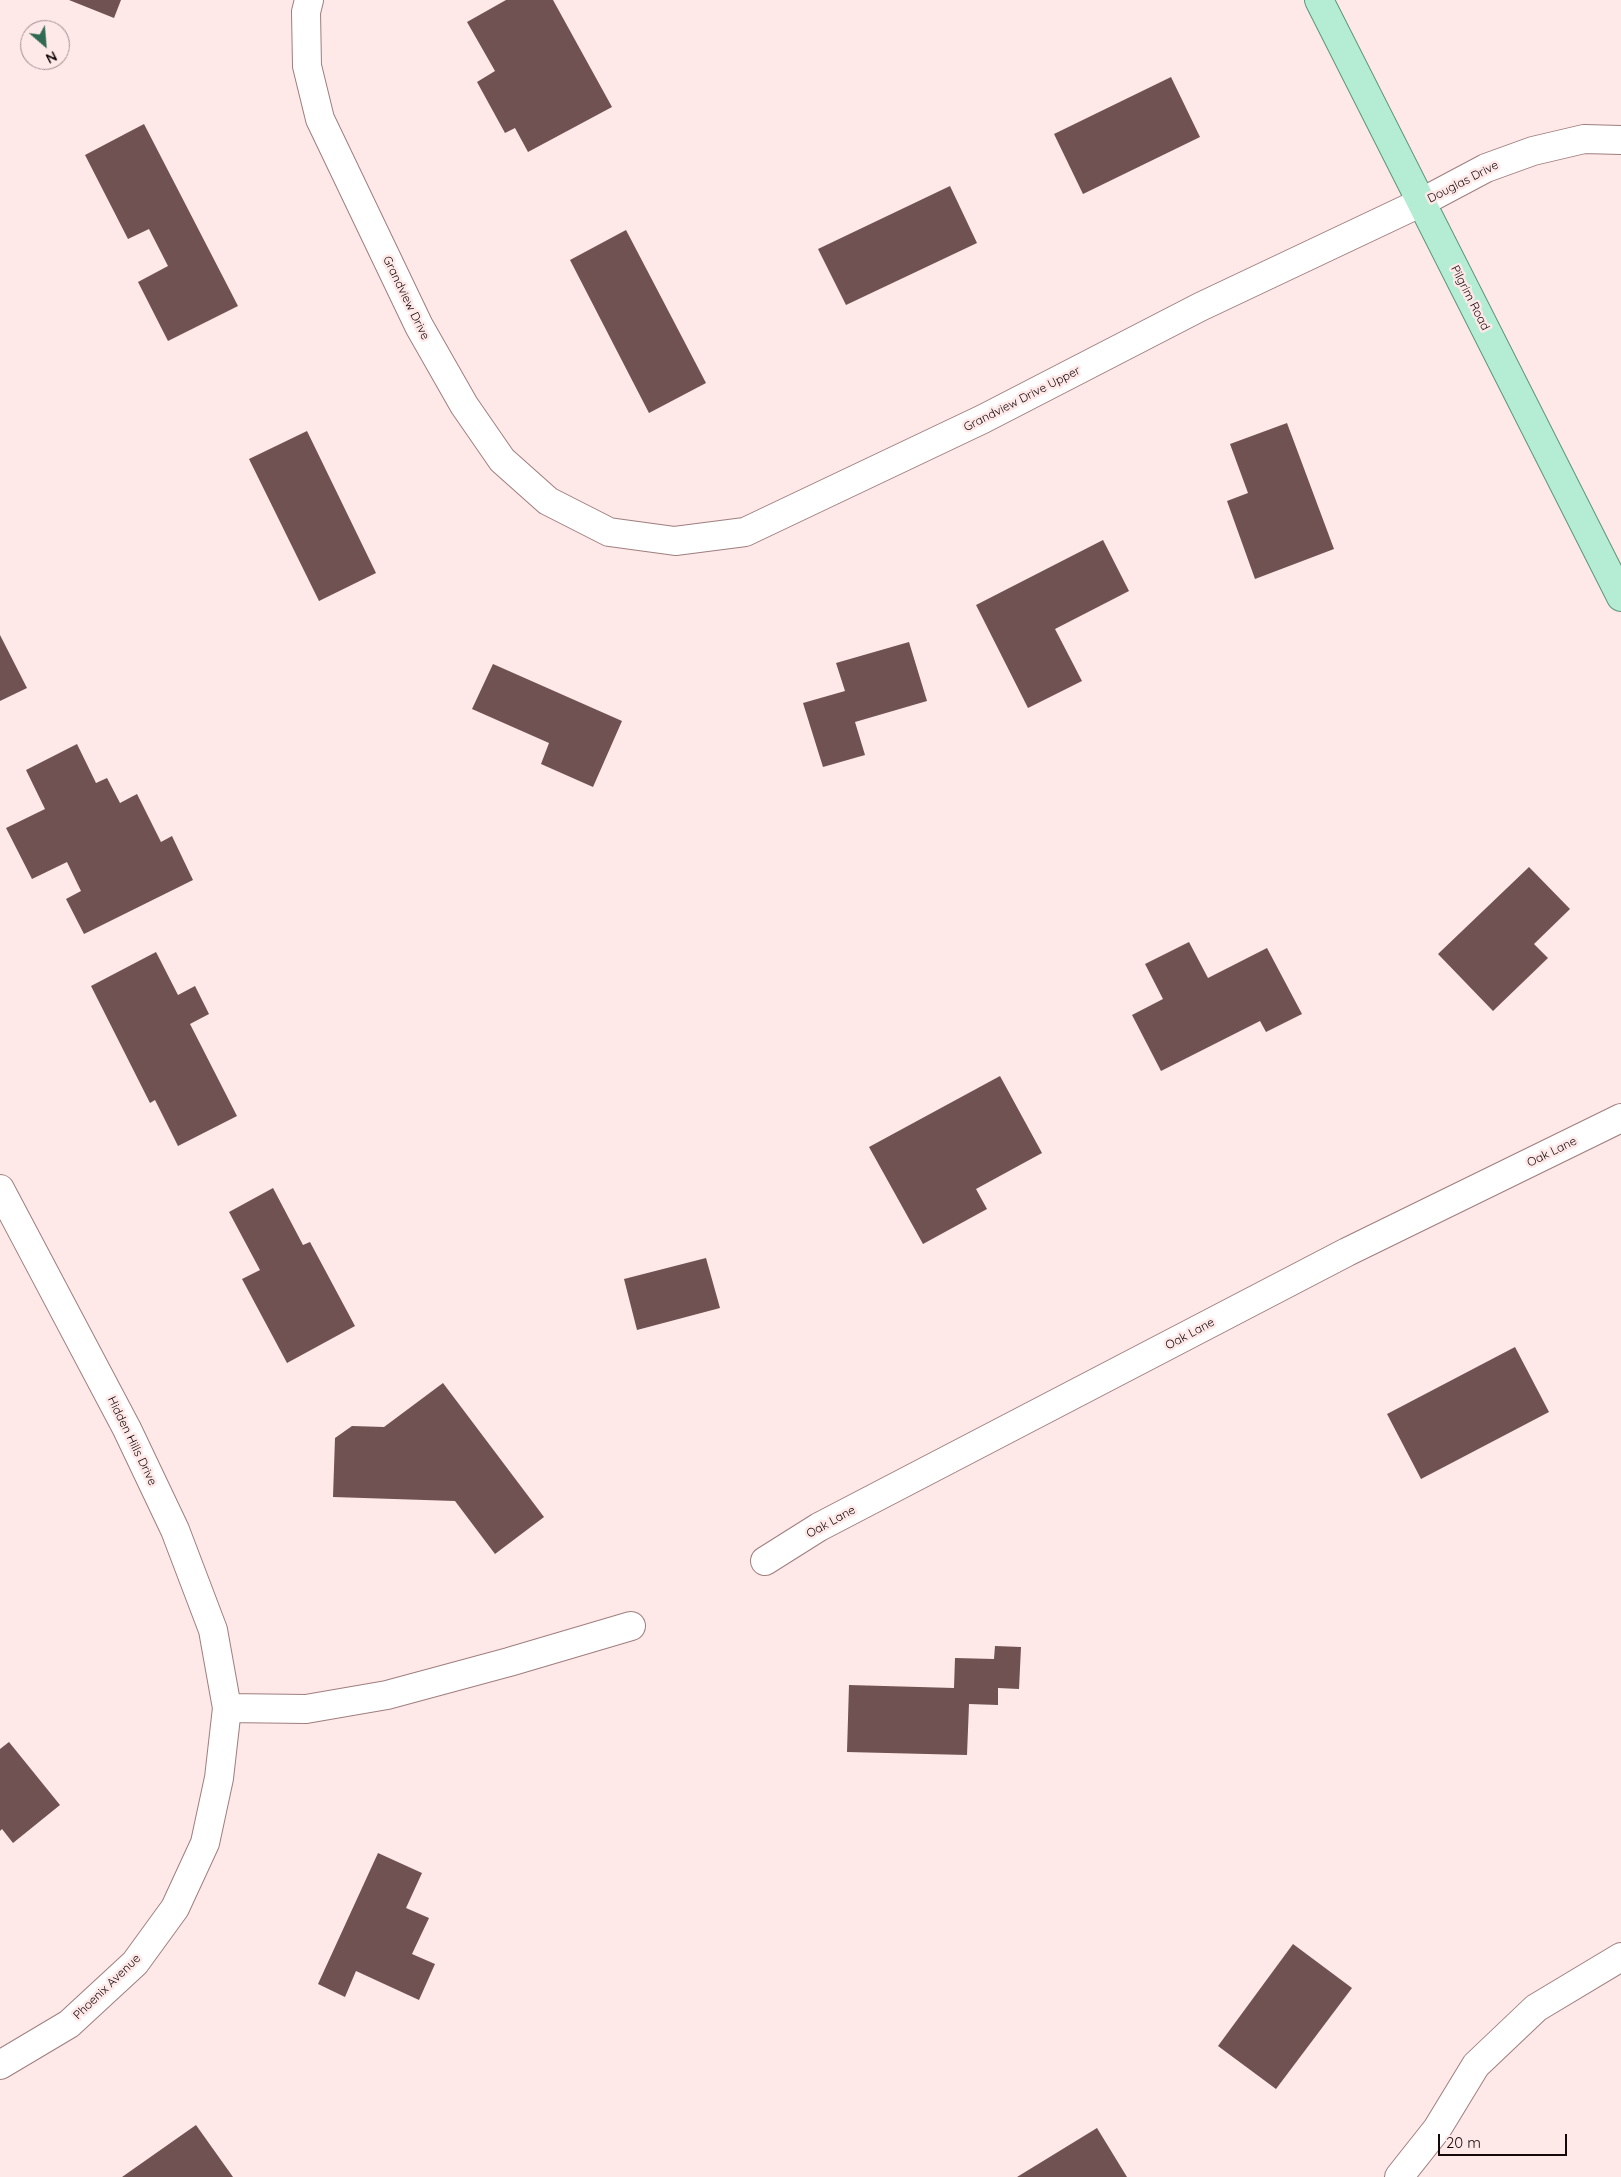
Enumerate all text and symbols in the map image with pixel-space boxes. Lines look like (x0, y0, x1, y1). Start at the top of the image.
north arrow (20, 20, 70, 70)
text: N (43, 47, 60, 68)
street label: Douglas Drive (1425, 158, 1501, 206)
street label: Grandview Drive (380, 254, 432, 342)
street label: Pilgrim Road (1447, 263, 1493, 333)
street label: Grandview Drive Upper (961, 363, 1083, 435)
street label: Oak Lane (1525, 1134, 1579, 1170)
street label: Oak Lane (1163, 1315, 1217, 1353)
street label: Hidden Hills Drive (104, 1394, 160, 1488)
street label: Oak Lane (804, 1503, 858, 1541)
street label: Phoenix Avenue (70, 1951, 144, 2023)
scale bar (1441, 2124, 1570, 2156)
text: 20 m (1446, 2133, 1481, 2152)

